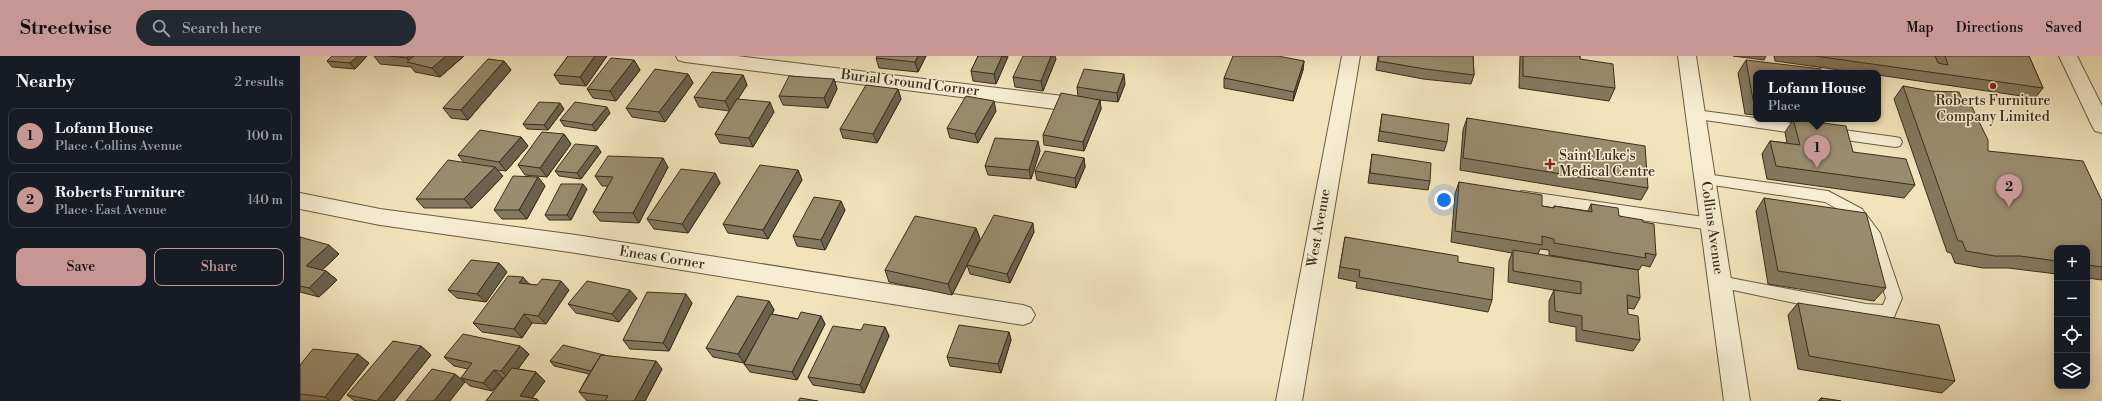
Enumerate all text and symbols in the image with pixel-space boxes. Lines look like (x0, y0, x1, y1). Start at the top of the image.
search box (136, 10, 416, 46)
text: Streetwise (20, 16, 112, 40)
icon: search (150, 17, 172, 39)
text: Search here (182, 19, 262, 38)
text: Map (1906, 19, 1934, 37)
text: Directions (1956, 19, 2023, 37)
text: Saved (2045, 19, 2082, 37)
street label: Burial Ground Corner (839, 65, 980, 100)
popup (1753, 70, 1881, 122)
text: Nearby (16, 71, 75, 93)
text: 2 results (235, 74, 284, 90)
text: Lofann House (1768, 79, 1866, 98)
marker: Roberts Furniture Company Limited (1988, 81, 1998, 91)
place label: Roberts Furniture Company Limited (1936, 92, 2050, 126)
text: Place (1768, 98, 1800, 114)
text: Lofann House (55, 119, 153, 138)
text: 1 (27, 128, 33, 144)
text: 100 m (247, 128, 283, 144)
pin: 1 (1804, 135, 1830, 168)
text: Place · Collins Avenue (55, 138, 182, 154)
place label: Saint Luke's Medical Centre (1559, 147, 1655, 181)
marker: Saint Luke's Medical Centre (1544, 158, 1556, 170)
pin: 2 (1996, 174, 2022, 207)
street label: Collins Avenue (1697, 180, 1727, 276)
text: Roberts Furniture (55, 183, 185, 202)
street label: West Avenue (1303, 187, 1335, 270)
your location (1434, 190, 1454, 210)
text: 2 (26, 192, 34, 208)
text: 140 m (247, 192, 283, 208)
text: Place · East Avenue (55, 202, 166, 218)
street label: Eneas Corner (618, 242, 706, 274)
map controls (2054, 245, 2090, 389)
button: + (2054, 245, 2090, 281)
button: Save (16, 248, 146, 286)
button: Share (154, 248, 284, 286)
button: − (2054, 281, 2090, 317)
button: locate (2054, 317, 2090, 353)
button: layers (2054, 353, 2090, 389)

